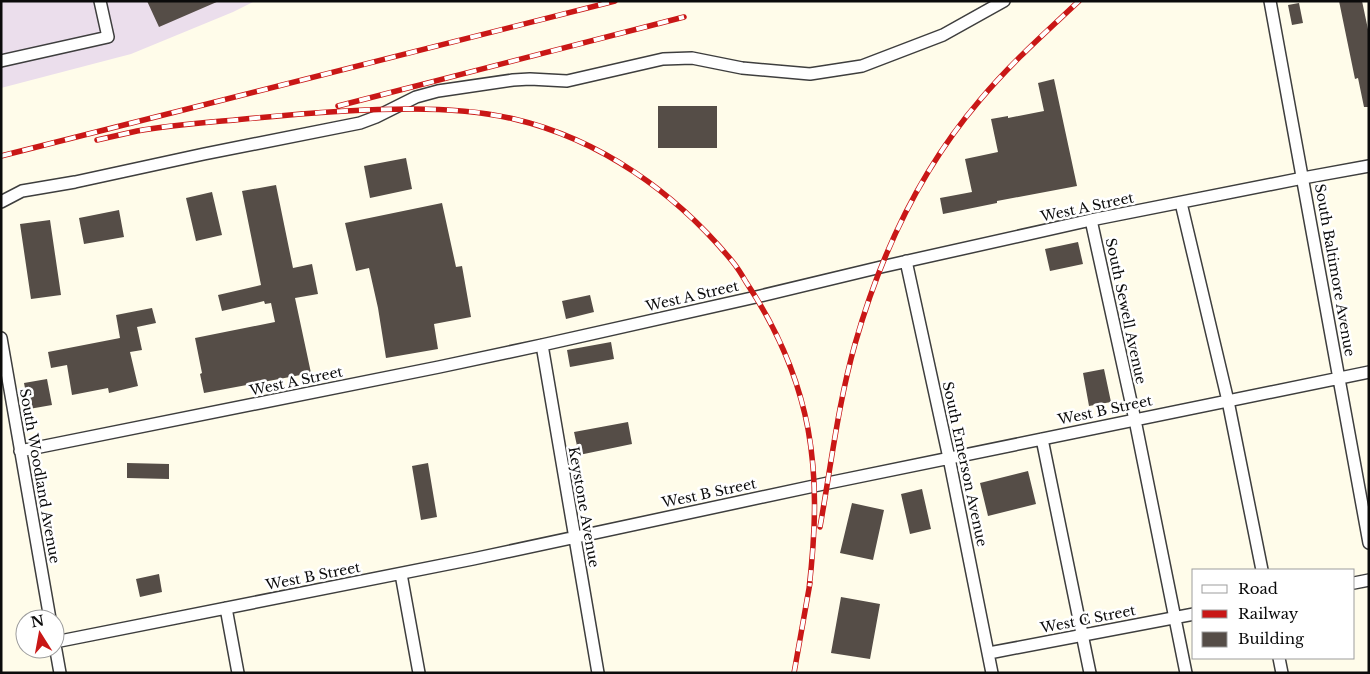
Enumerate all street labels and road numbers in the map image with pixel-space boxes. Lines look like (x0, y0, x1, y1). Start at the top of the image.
street label: South Baltimore Avenue (1311, 182, 1359, 358)
street label: West A Street (1038, 188, 1136, 226)
street label: South Sewell Avenue (1102, 236, 1150, 386)
street label: West A Street (643, 276, 741, 316)
street label: West A Street (247, 362, 345, 400)
street label: South Emerson Avenue (939, 380, 991, 548)
street label: South Woodland Avenue (16, 387, 64, 565)
street label: West B Street (1055, 391, 1154, 429)
street label: Keystone Avenue (565, 445, 603, 569)
street label: West B Street (659, 474, 758, 512)
street label: West B Street (263, 558, 362, 594)
street label: West C Street (1038, 601, 1138, 637)

